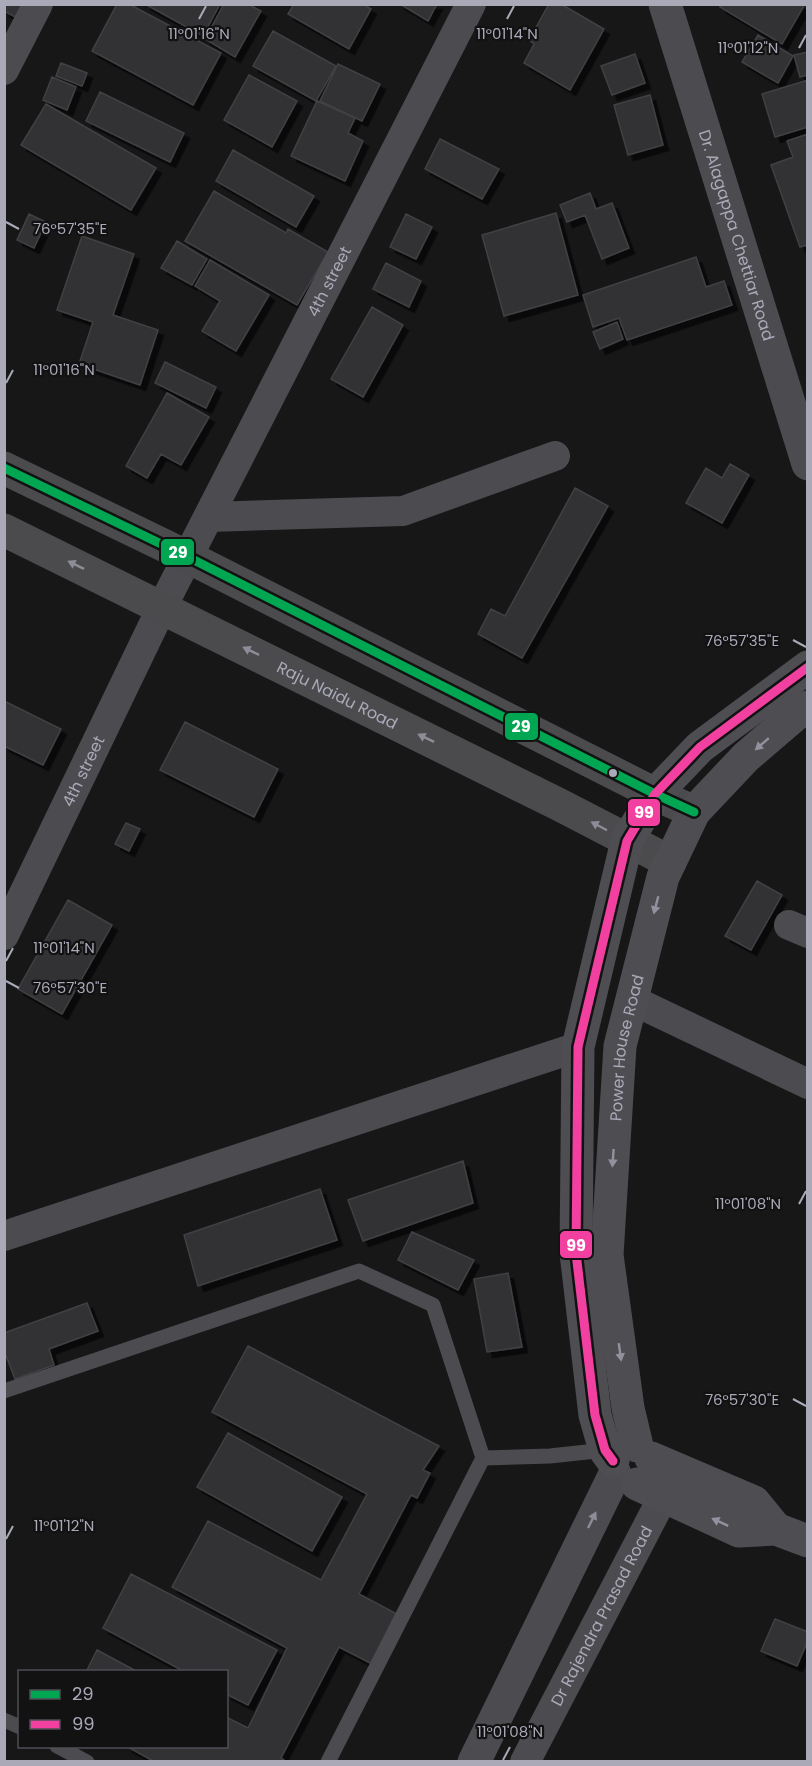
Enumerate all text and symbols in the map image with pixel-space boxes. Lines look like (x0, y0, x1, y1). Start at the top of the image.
text: 11°01'16"N (168, 23, 230, 44)
text: 11°01'14"N (476, 23, 538, 44)
text: 11°01'12"N (718, 37, 778, 58)
street label: Dr. Alagappa Chettiar Road (693, 127, 780, 344)
text: 76°57'35"E (33, 218, 107, 239)
street label: 4th street (302, 242, 357, 321)
text: 11°01'16"N (33, 359, 95, 380)
line badge: 29 (160, 538, 195, 566)
text: 29 (169, 541, 188, 564)
one-way arrow (67, 560, 84, 570)
text: 76°57'35"E (705, 630, 779, 651)
one-way arrow (242, 647, 259, 656)
street label: Raju Naidu Road (273, 656, 402, 735)
line badge: 29 (504, 712, 539, 741)
text: 29 (512, 715, 531, 738)
street label: 4th street (57, 732, 110, 811)
one-way arrow (417, 733, 434, 743)
one-way arrow (754, 737, 770, 750)
unlabelled marker (607, 767, 619, 779)
line badge: 99 (627, 798, 661, 827)
text: 99 (634, 801, 654, 824)
one-way arrow (591, 821, 608, 831)
one-way arrow (651, 896, 660, 914)
text: 11°01'14"N (33, 937, 95, 958)
street label: Power House Road (604, 972, 650, 1122)
text: 76°57'30"E (33, 977, 107, 998)
one-way arrow (608, 1149, 618, 1168)
text: 11°01'08"N (715, 1193, 781, 1214)
line badge: 99 (559, 1230, 593, 1259)
text: 99 (566, 1234, 586, 1257)
one-way arrow (616, 1342, 625, 1361)
text: 76°57'30"E (705, 1389, 779, 1410)
one-way arrow (588, 1512, 597, 1529)
text: 11°01'12"N (34, 1515, 94, 1536)
one-way arrow (711, 1517, 728, 1526)
street label: Dr Rajendra Prasad Road (545, 1522, 658, 1710)
legend (18, 1670, 228, 1748)
text: 29 (72, 1681, 94, 1706)
text: 99 (72, 1711, 95, 1736)
text: 11°01'08"N (477, 1721, 543, 1742)

